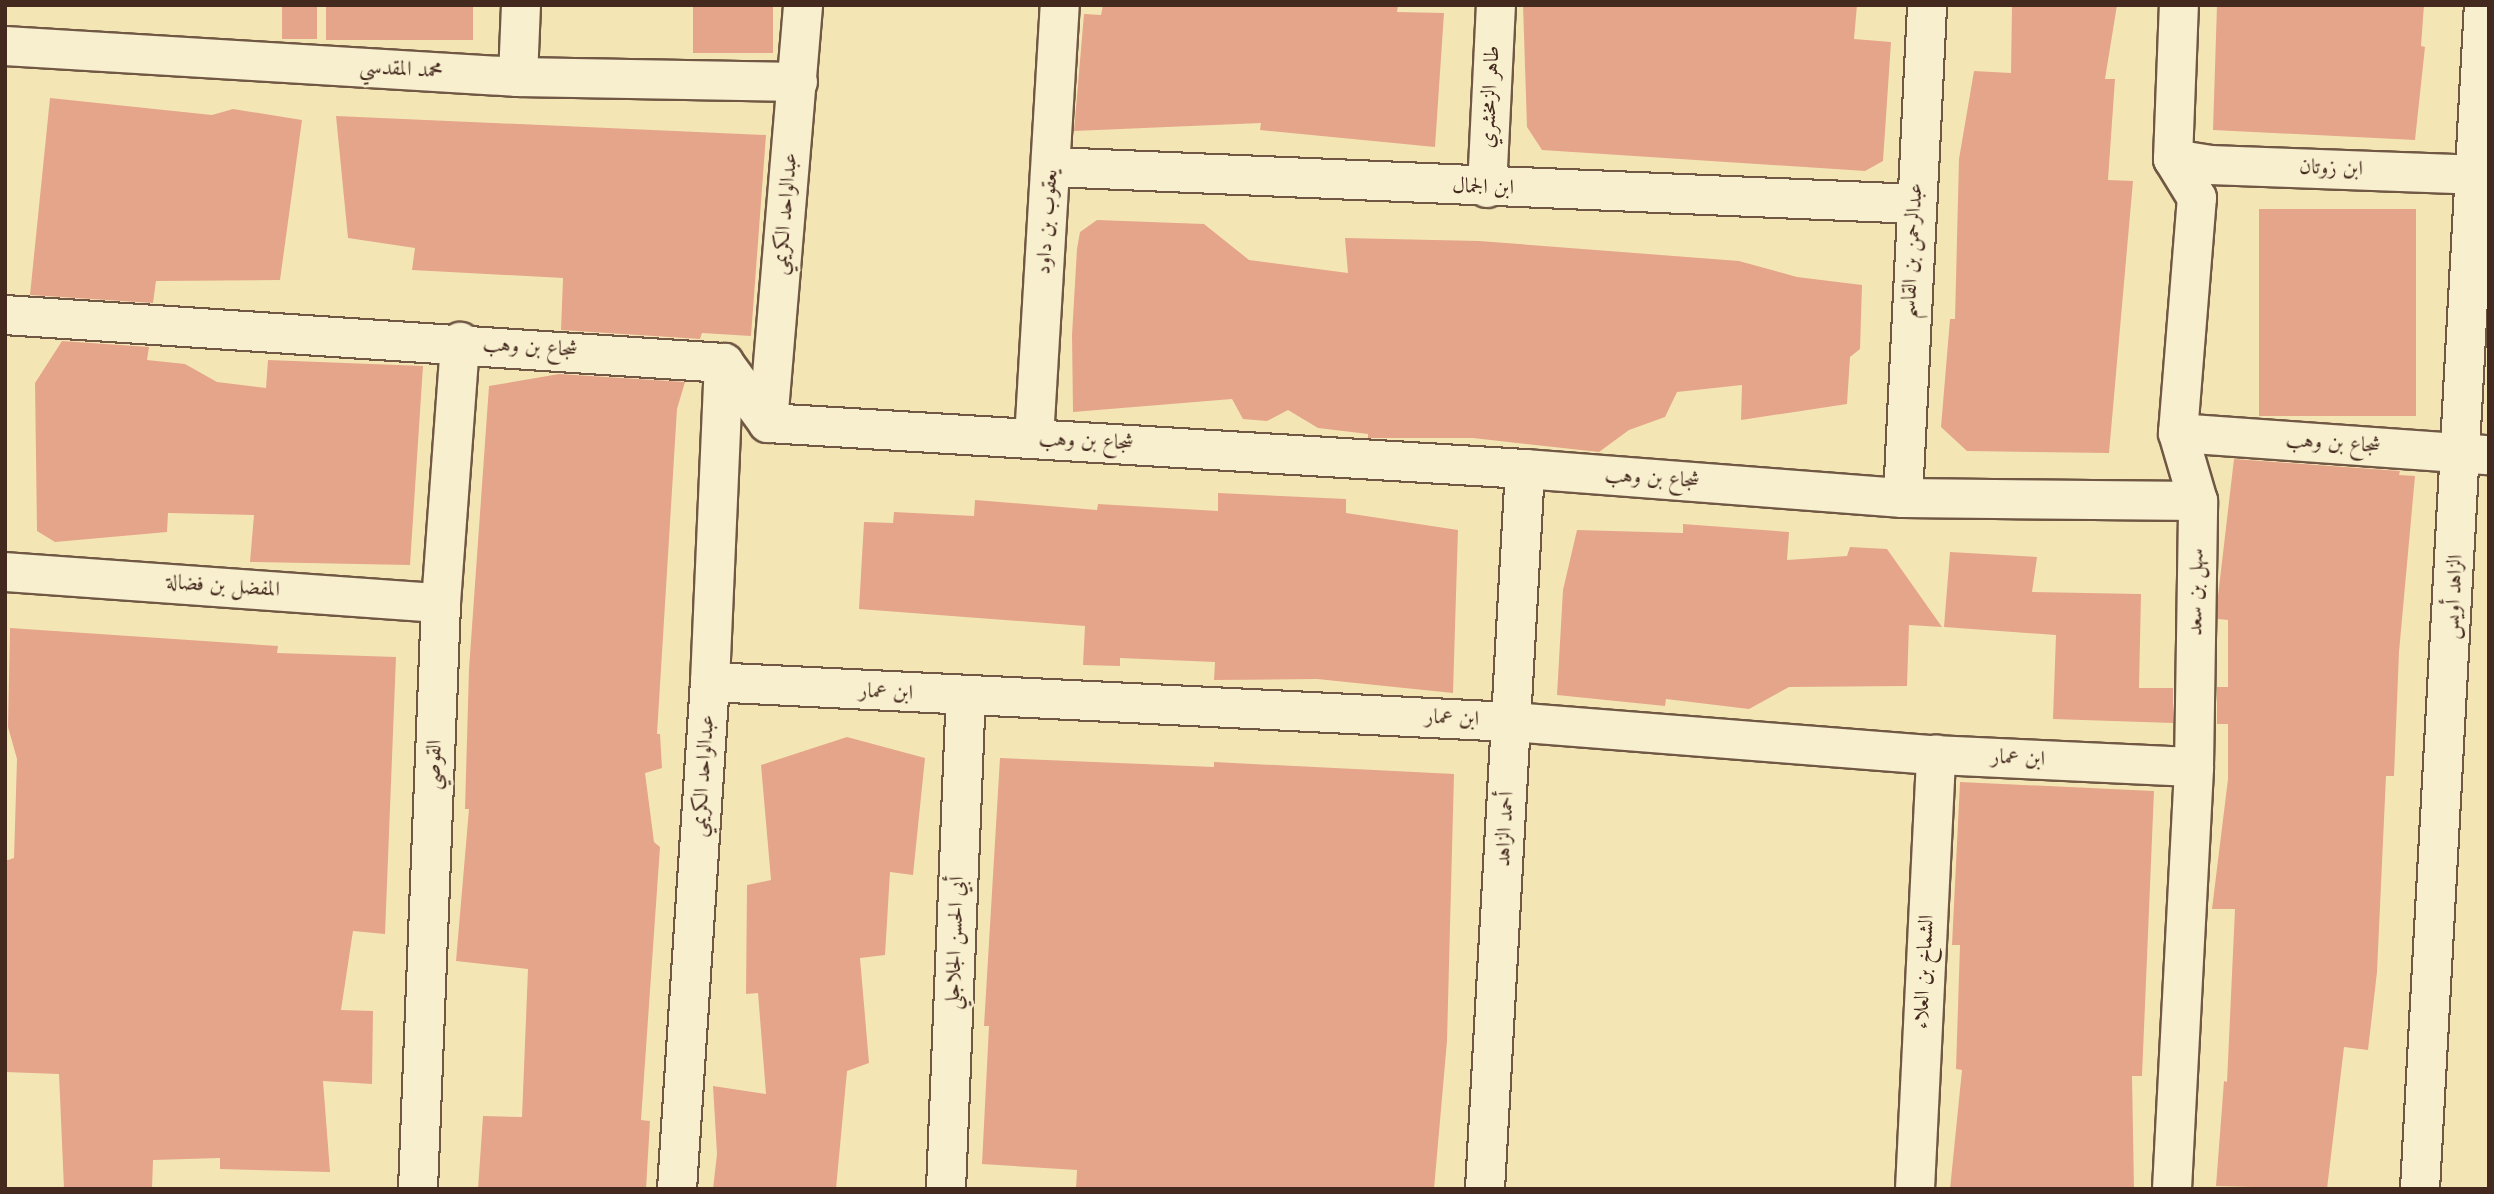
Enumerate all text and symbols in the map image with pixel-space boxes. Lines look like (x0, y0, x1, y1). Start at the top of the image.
street label: طاهر الزمخشري (1476, 45, 1506, 149)
street label: محمد المقدسي (359, 55, 443, 85)
street label: عبدالواحد الكريمي (768, 152, 804, 276)
street label: ابن زوتان (2299, 155, 2363, 183)
street label: يعقوب بن داود (1032, 168, 1064, 276)
street label: ابن الجمال (1452, 174, 1514, 202)
street label: عبدالرحمن بن القاسم (1897, 182, 1929, 320)
street label: شجاع بن وهب (482, 332, 578, 364)
street label: شجاع بن وهب (1038, 427, 1134, 457)
street label: شجاع بن وهب (2285, 428, 2381, 460)
street label: شجاع بن وهب (1604, 463, 1700, 495)
street label: سهل بن سعد (2184, 548, 2210, 636)
street label: الزاهد أويس (2440, 554, 2470, 640)
street label: المفضل بن فضالة (165, 570, 281, 604)
street label: ابن عمار (858, 679, 914, 707)
street label: ابن عمار (1424, 705, 1480, 733)
street label: عبدالواحد الكريمي (687, 714, 721, 838)
street label: القوصي (422, 740, 448, 790)
street label: ابن عمار (1990, 745, 2046, 773)
street label: أحمد الزاهد (1491, 791, 1521, 867)
street label: أبي الحسن الجلاجلي (941, 876, 971, 1010)
street label: الشماخ بن العلاء (1909, 914, 1941, 1030)

